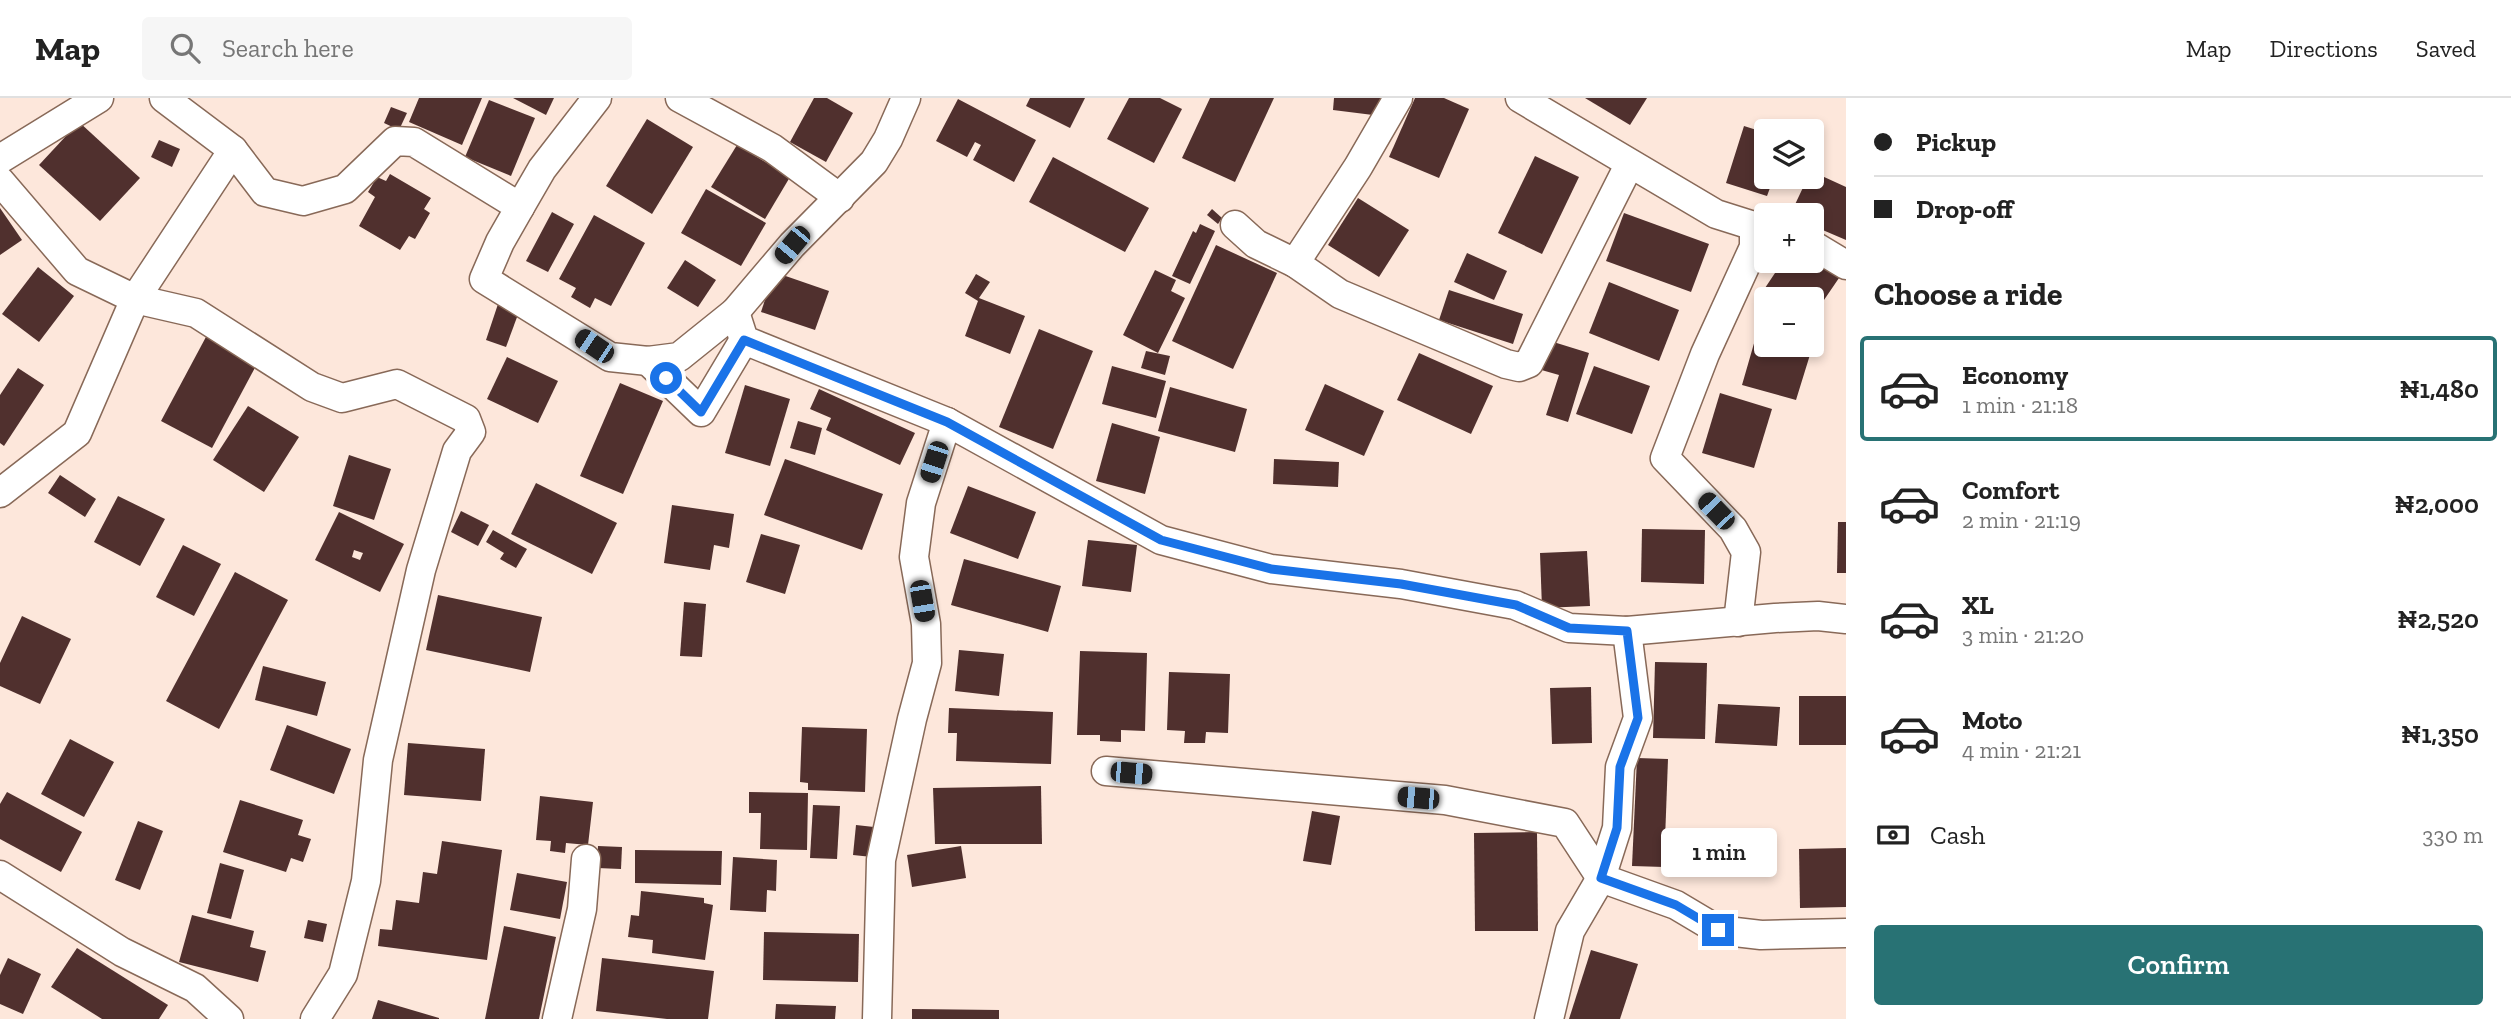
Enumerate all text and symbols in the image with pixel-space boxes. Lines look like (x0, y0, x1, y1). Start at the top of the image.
search box (142, 17, 632, 80)
text: Map (35, 29, 100, 68)
icon: search (166, 29, 204, 67)
text: Search here (222, 32, 354, 64)
text: Map (2186, 34, 2232, 63)
text: Directions (2270, 34, 2378, 63)
text: Saved (2416, 34, 2476, 63)
map controls (1754, 119, 1824, 357)
button: layers (1754, 119, 1824, 189)
text: Pickup (1916, 126, 1996, 158)
text: Drop-off (1916, 193, 2013, 225)
button: + (1754, 203, 1824, 273)
car (771, 222, 814, 268)
text: Choose a ride (1874, 275, 2062, 313)
button: − (1754, 287, 1824, 357)
car (571, 326, 618, 366)
icon: car (1878, 357, 1941, 420)
text: Economy (1962, 359, 2068, 391)
route start (650, 362, 682, 394)
text: ₦1,480 (2399, 373, 2479, 405)
text: 1 min · 21:18 (1962, 391, 2078, 419)
car (918, 439, 951, 485)
icon: car (1878, 472, 1941, 535)
text: Comfort (1962, 474, 2059, 506)
text: ₦2,000 (2395, 488, 2479, 520)
car (1694, 489, 1739, 533)
text: 2 min · 21:19 (1962, 506, 2081, 534)
car (909, 578, 936, 624)
icon: car (1878, 587, 1941, 650)
text: XL (1962, 589, 1994, 621)
text: ₦2,520 (2397, 603, 2479, 635)
text: 3 min · 21:20 (1962, 621, 2084, 649)
icon: car (1878, 702, 1941, 765)
text: Moto (1962, 704, 2022, 736)
text: ₦1,350 (2401, 718, 2479, 750)
text: 4 min · 21:21 (1962, 736, 2081, 764)
car (1110, 761, 1153, 785)
car (1397, 786, 1440, 810)
icon: cash (1874, 816, 1912, 854)
text: Cash (1930, 819, 1985, 851)
text: 330 m (2422, 821, 2483, 849)
callout: 1 min (1660, 828, 1776, 878)
text: 1 min (1692, 838, 1746, 866)
route end (1702, 914, 1734, 946)
button: Confirm (1874, 925, 2483, 1005)

